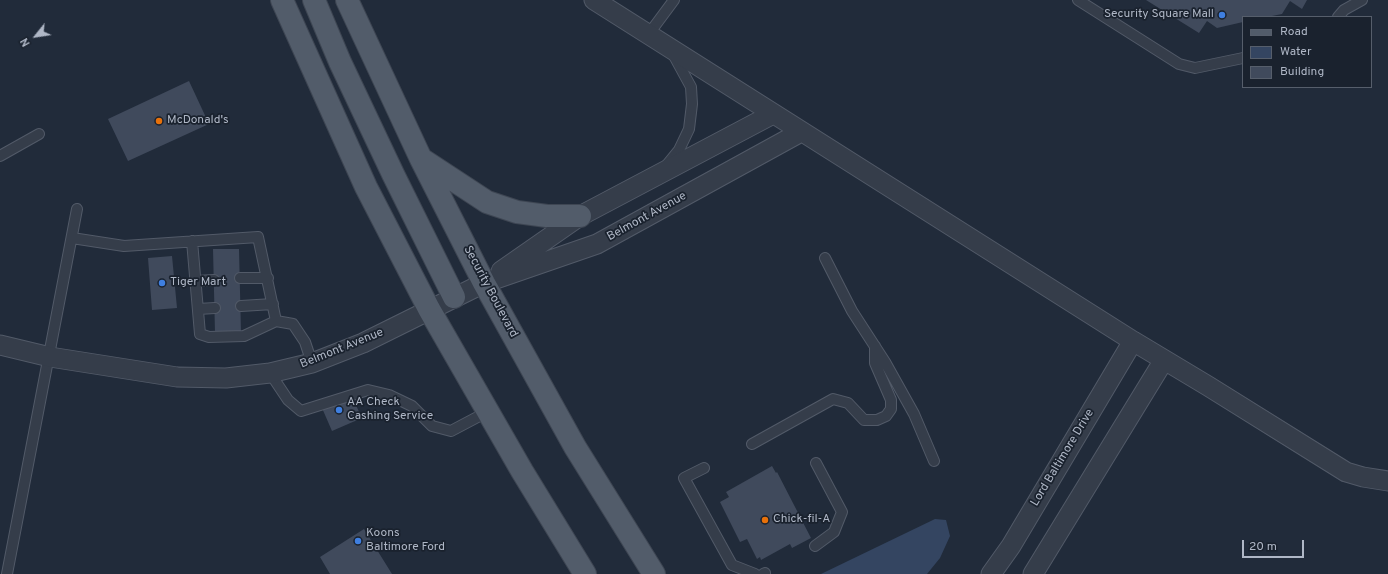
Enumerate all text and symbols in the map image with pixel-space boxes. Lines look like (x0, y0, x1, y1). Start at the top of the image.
place label: Security Square Mall (1104, 8, 1214, 22)
marker: Security Square Mall (1217, 10, 1227, 20)
north arrow (16, 16, 56, 56)
legend (1242, 16, 1372, 88)
text: Road (1280, 24, 1308, 40)
text: N (18, 35, 34, 49)
text: Water (1280, 44, 1312, 60)
text: Building (1280, 64, 1324, 80)
place label: McDonald's (167, 114, 229, 128)
marker: McDonald's (154, 116, 164, 126)
street label: Belmont Avenue (605, 189, 689, 245)
street label: Security Boulevard (460, 244, 520, 340)
place label: Tiger Mart (170, 276, 226, 290)
marker: Tiger Mart (157, 278, 167, 288)
street label: Belmont Avenue (298, 326, 386, 372)
place label: AA Check Cashing Service (347, 396, 433, 424)
marker: AA Check Cashing Service (334, 405, 344, 415)
street label: Lord Baltimore Drive (1028, 407, 1098, 509)
place label: Chick-fil-A (773, 513, 830, 527)
marker: Chick-fil-A (760, 515, 770, 525)
place label: Koons Baltimore Ford (366, 527, 445, 555)
scale bar (1244, 532, 1306, 558)
marker: Koons Baltimore Ford (353, 536, 363, 546)
text: 20 m (1249, 539, 1277, 555)

